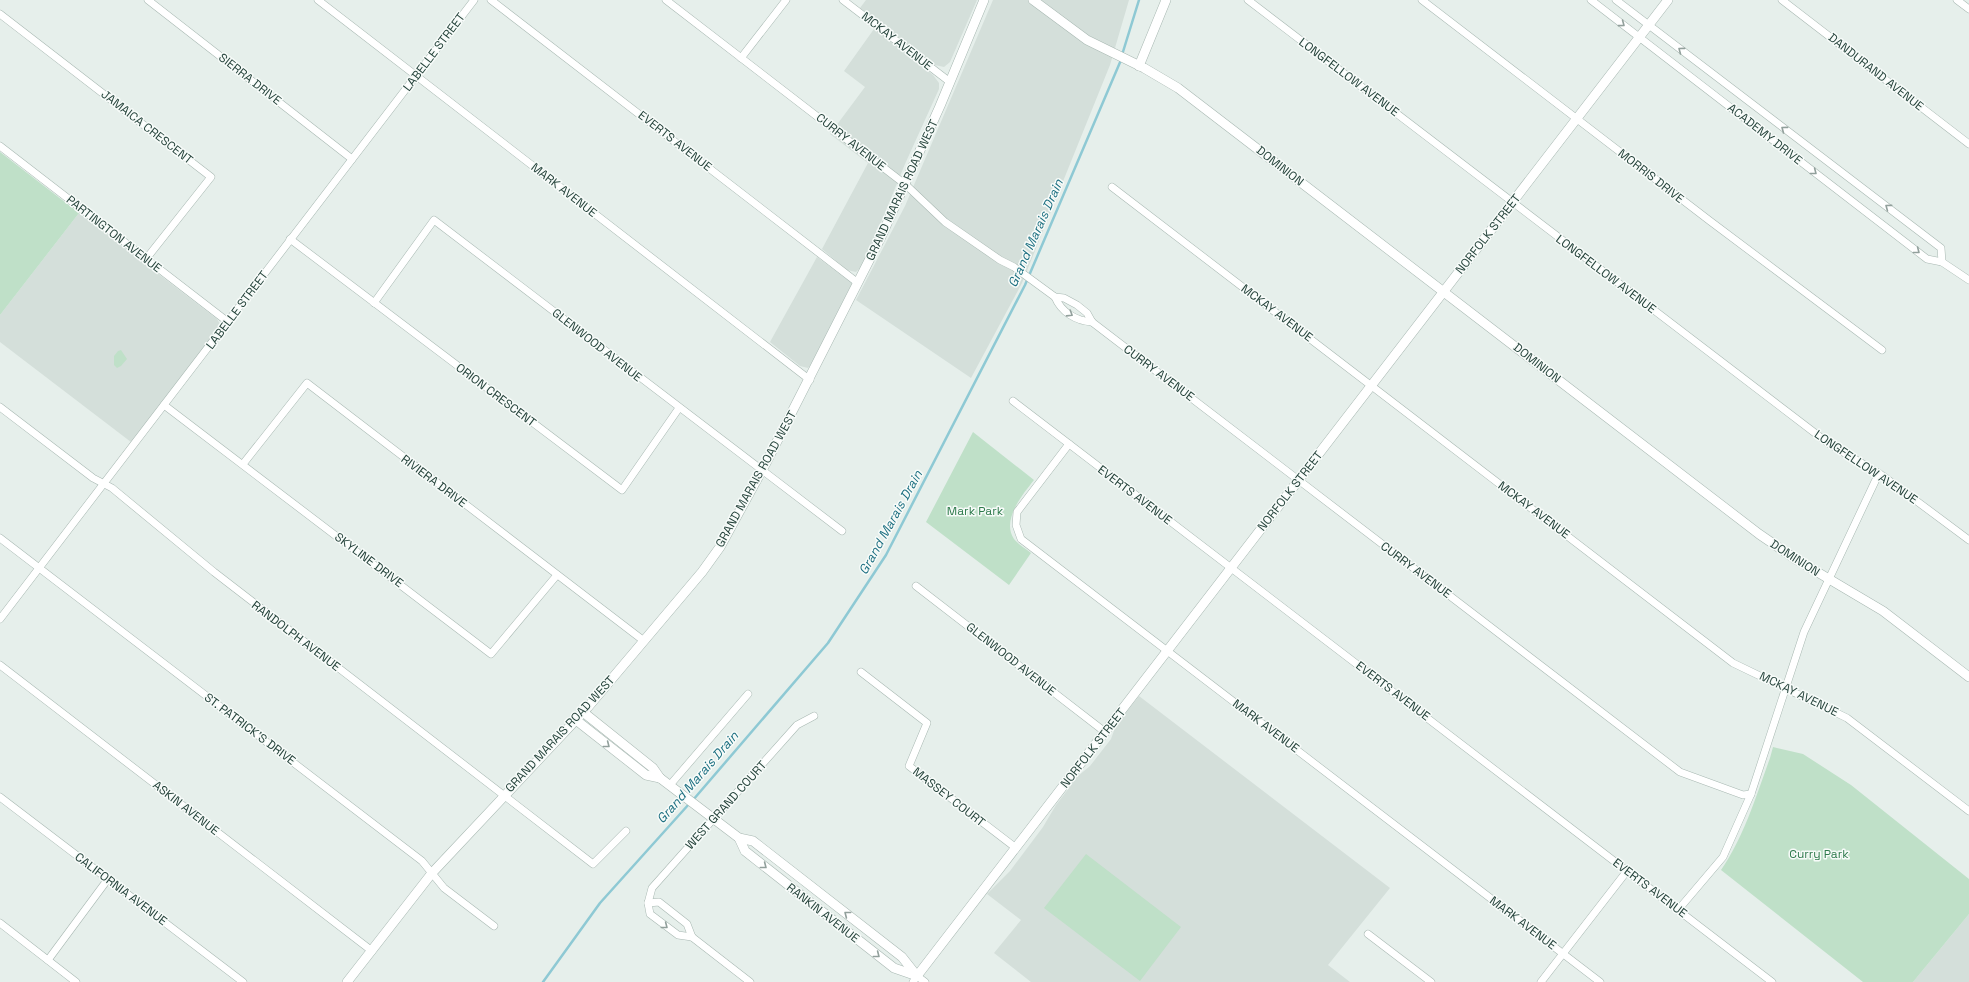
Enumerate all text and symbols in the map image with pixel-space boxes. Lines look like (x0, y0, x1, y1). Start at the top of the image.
street label: MCKAY AVENUE (858, 8, 936, 74)
street label: LABELLE STREET (399, 10, 469, 94)
one-way arrow (1618, 19, 1625, 26)
street label: DANDURAND AVENUE (1825, 30, 1927, 115)
street label: LONGFELLOW AVENUE (1296, 34, 1402, 120)
one-way arrow (1678, 48, 1685, 55)
street label: SIERRA DRIVE (215, 50, 285, 109)
street label: JAMAICA CRESCENT (98, 86, 196, 168)
street label: ACADEMY DRIVE (1724, 100, 1806, 168)
street label: EVERTS AVENUE (635, 107, 715, 175)
street label: CURRY AVENUE (813, 110, 889, 174)
street label: GRAND MARAIS ROAD WEST (862, 117, 942, 263)
one-way arrow (1782, 126, 1789, 133)
street label: DOMINION (1253, 142, 1307, 190)
street label: MORRIS DRIVE (1615, 145, 1687, 207)
street label: MARK AVENUE (528, 159, 600, 221)
one-way arrow (1809, 167, 1816, 174)
water label: Grand Marais Drain (1004, 176, 1067, 290)
street label: NORFOLK STREET (1452, 191, 1524, 277)
street label: PARTINGTON AVENUE (63, 192, 165, 276)
one-way arrow (1885, 205, 1892, 212)
street label: LONGFELLOW AVENUE (1553, 231, 1659, 317)
one-way arrow (1912, 246, 1919, 253)
street label: LABELLE STREET (202, 268, 272, 352)
street label: MCKAY AVENUE (1238, 281, 1316, 345)
street label: GLENWOOD AVENUE (549, 305, 645, 385)
one-way arrow (1066, 310, 1073, 317)
street label: DOMINION (1510, 339, 1564, 387)
street label: CURRY AVENUE (1120, 341, 1198, 405)
street label: ORION CRESCENT (453, 360, 539, 430)
street label: GRAND MARAIS ROAD WEST (712, 408, 800, 550)
street label: LONGFELLOW AVENUE (1811, 426, 1921, 508)
street label: NORFOLK STREET (1254, 448, 1326, 534)
street label: RIVIERA DRIVE (398, 451, 470, 511)
street label: EVERTS AVENUE (1095, 462, 1176, 528)
water label: Grand Marais Drain (855, 466, 927, 577)
street label: MCKAY AVENUE (1495, 478, 1573, 542)
park label: Mark Park (947, 503, 1004, 519)
street label: SKYLINE DRIVE (331, 529, 407, 591)
street label: DOMINION (1767, 536, 1823, 580)
street label: CURRY AVENUE (1377, 538, 1455, 602)
street label: RANDOLPH AVENUE (248, 597, 344, 675)
street label: GLENWOOD AVENUE (963, 619, 1059, 699)
street label: EVERTS AVENUE (1353, 658, 1434, 724)
street label: MCKAY AVENUE (1757, 668, 1841, 720)
street label: GRAND MARAIS ROAD WEST (502, 672, 618, 796)
street label: ST. PATRICK'S DRIVE (201, 689, 299, 769)
street label: MARK AVENUE (1229, 696, 1303, 756)
street label: NORFOLK STREET (1057, 705, 1129, 791)
water label: Grand Marais Drain (653, 727, 743, 827)
one-way arrow (602, 740, 609, 747)
street label: WEST GRAND COURT (682, 757, 770, 853)
street label: MASSEY COURT (909, 764, 989, 830)
street label: ASKIN AVENUE (150, 777, 223, 839)
park label: Curry Park (1789, 846, 1849, 862)
street label: CALIFORNIA AVENUE (72, 849, 171, 929)
street label: EVERTS AVENUE (1610, 855, 1691, 921)
one-way arrow (759, 861, 766, 868)
street label: RANKIN AVENUE (783, 880, 863, 947)
street label: MARK AVENUE (1486, 893, 1560, 953)
one-way arrow (844, 912, 851, 919)
one-way arrow (660, 921, 667, 928)
one-way arrow (873, 950, 880, 957)

